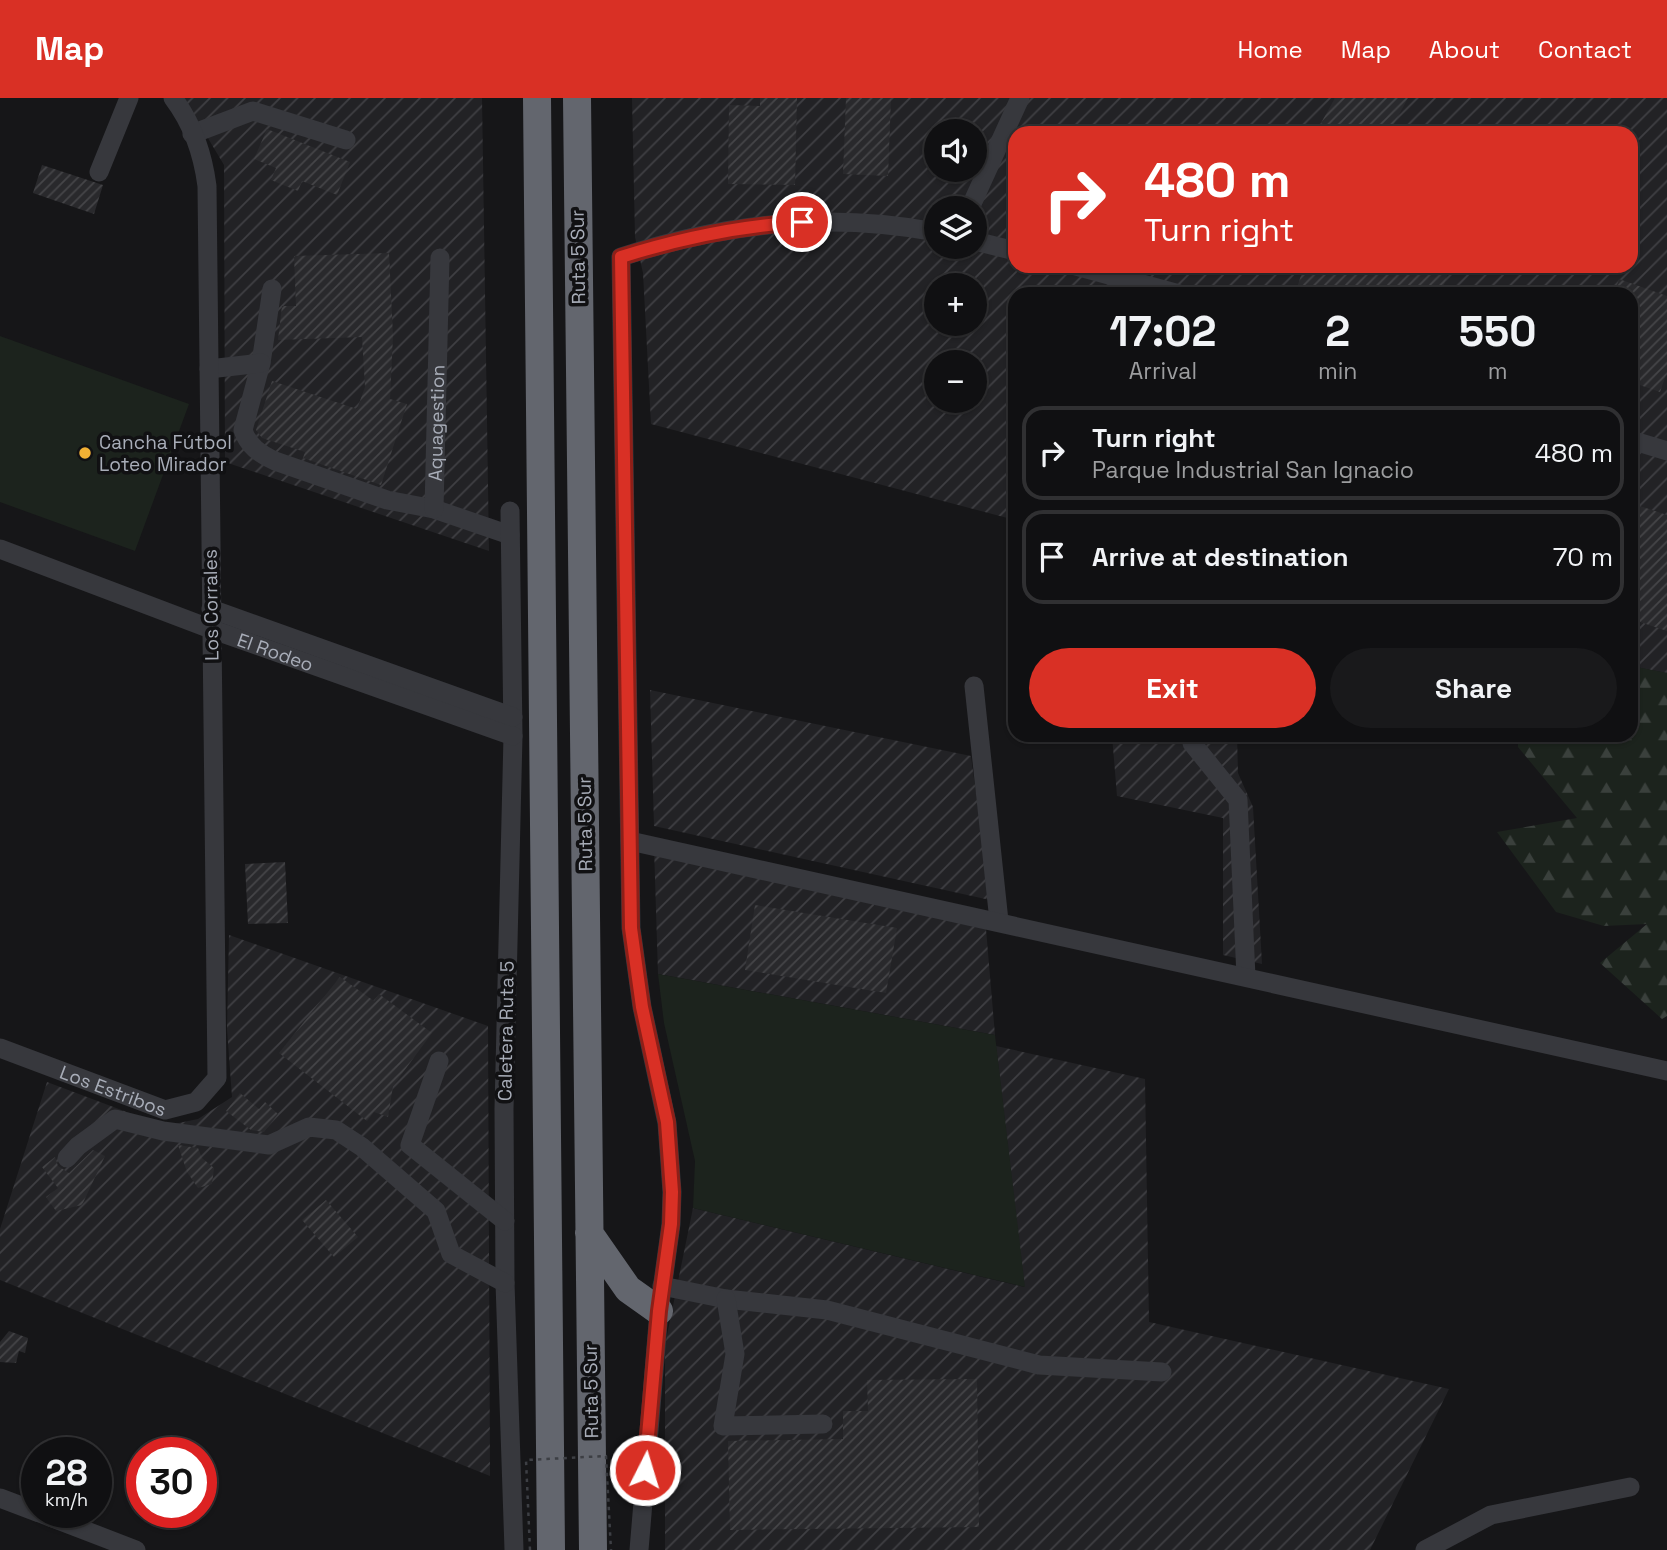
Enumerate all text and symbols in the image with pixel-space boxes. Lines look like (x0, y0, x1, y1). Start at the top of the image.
text: Map (35, 28, 104, 70)
text: Home (1237, 34, 1303, 65)
text: Map (1341, 34, 1391, 65)
text: About (1429, 34, 1500, 65)
text: Contact (1538, 34, 1632, 65)
map controls (924, 119, 987, 413)
button: sound (924, 119, 987, 182)
text: 480 m (1144, 149, 1291, 211)
icon: right (1029, 154, 1120, 245)
pin (772, 192, 832, 252)
button: layers (924, 196, 987, 259)
icon: arrive (783, 203, 821, 241)
street label: Ruta 5 Sur (565, 209, 591, 305)
text: Turn right (1144, 210, 1294, 250)
button: + (924, 273, 987, 336)
text: 17:02 (1109, 305, 1216, 358)
text: 2 (1325, 305, 1350, 358)
text: 550 (1459, 305, 1536, 358)
button: − (924, 350, 987, 413)
text: Arrival (1129, 356, 1197, 386)
text: min (1318, 356, 1357, 386)
text: m (1488, 356, 1508, 386)
street label: Aquagestion (422, 364, 450, 482)
text: Turn right (1092, 421, 1216, 455)
place label: Cancha Fútbol Loteo Mirador (99, 430, 232, 477)
icon: right (1033, 434, 1071, 472)
text: 480 m (1535, 436, 1613, 470)
marker: Cancha Fútbol Loteo Mirador (77, 445, 93, 461)
text: Parque Industrial San Ignacio (1092, 455, 1414, 485)
icon: arrive (1033, 538, 1071, 576)
text: Arrive at destination (1092, 540, 1349, 574)
text: 70 m (1553, 540, 1613, 574)
street label: Los Corrales (198, 549, 224, 661)
street label: El Rodeo (234, 627, 317, 677)
button: Exit (1029, 648, 1316, 728)
button: Share (1330, 648, 1617, 728)
street label: Ruta 5 Sur (572, 776, 598, 872)
street label: Caletera Ruta 5 (492, 961, 520, 1101)
street label: Los Estribos (56, 1059, 170, 1122)
street label: Ruta 5 Sur (578, 1343, 604, 1439)
position arrow (608, 1433, 682, 1507)
speed limit sign: 30 (126, 1437, 217, 1528)
text: 28 (46, 1451, 87, 1495)
text: km/h (45, 1488, 88, 1511)

